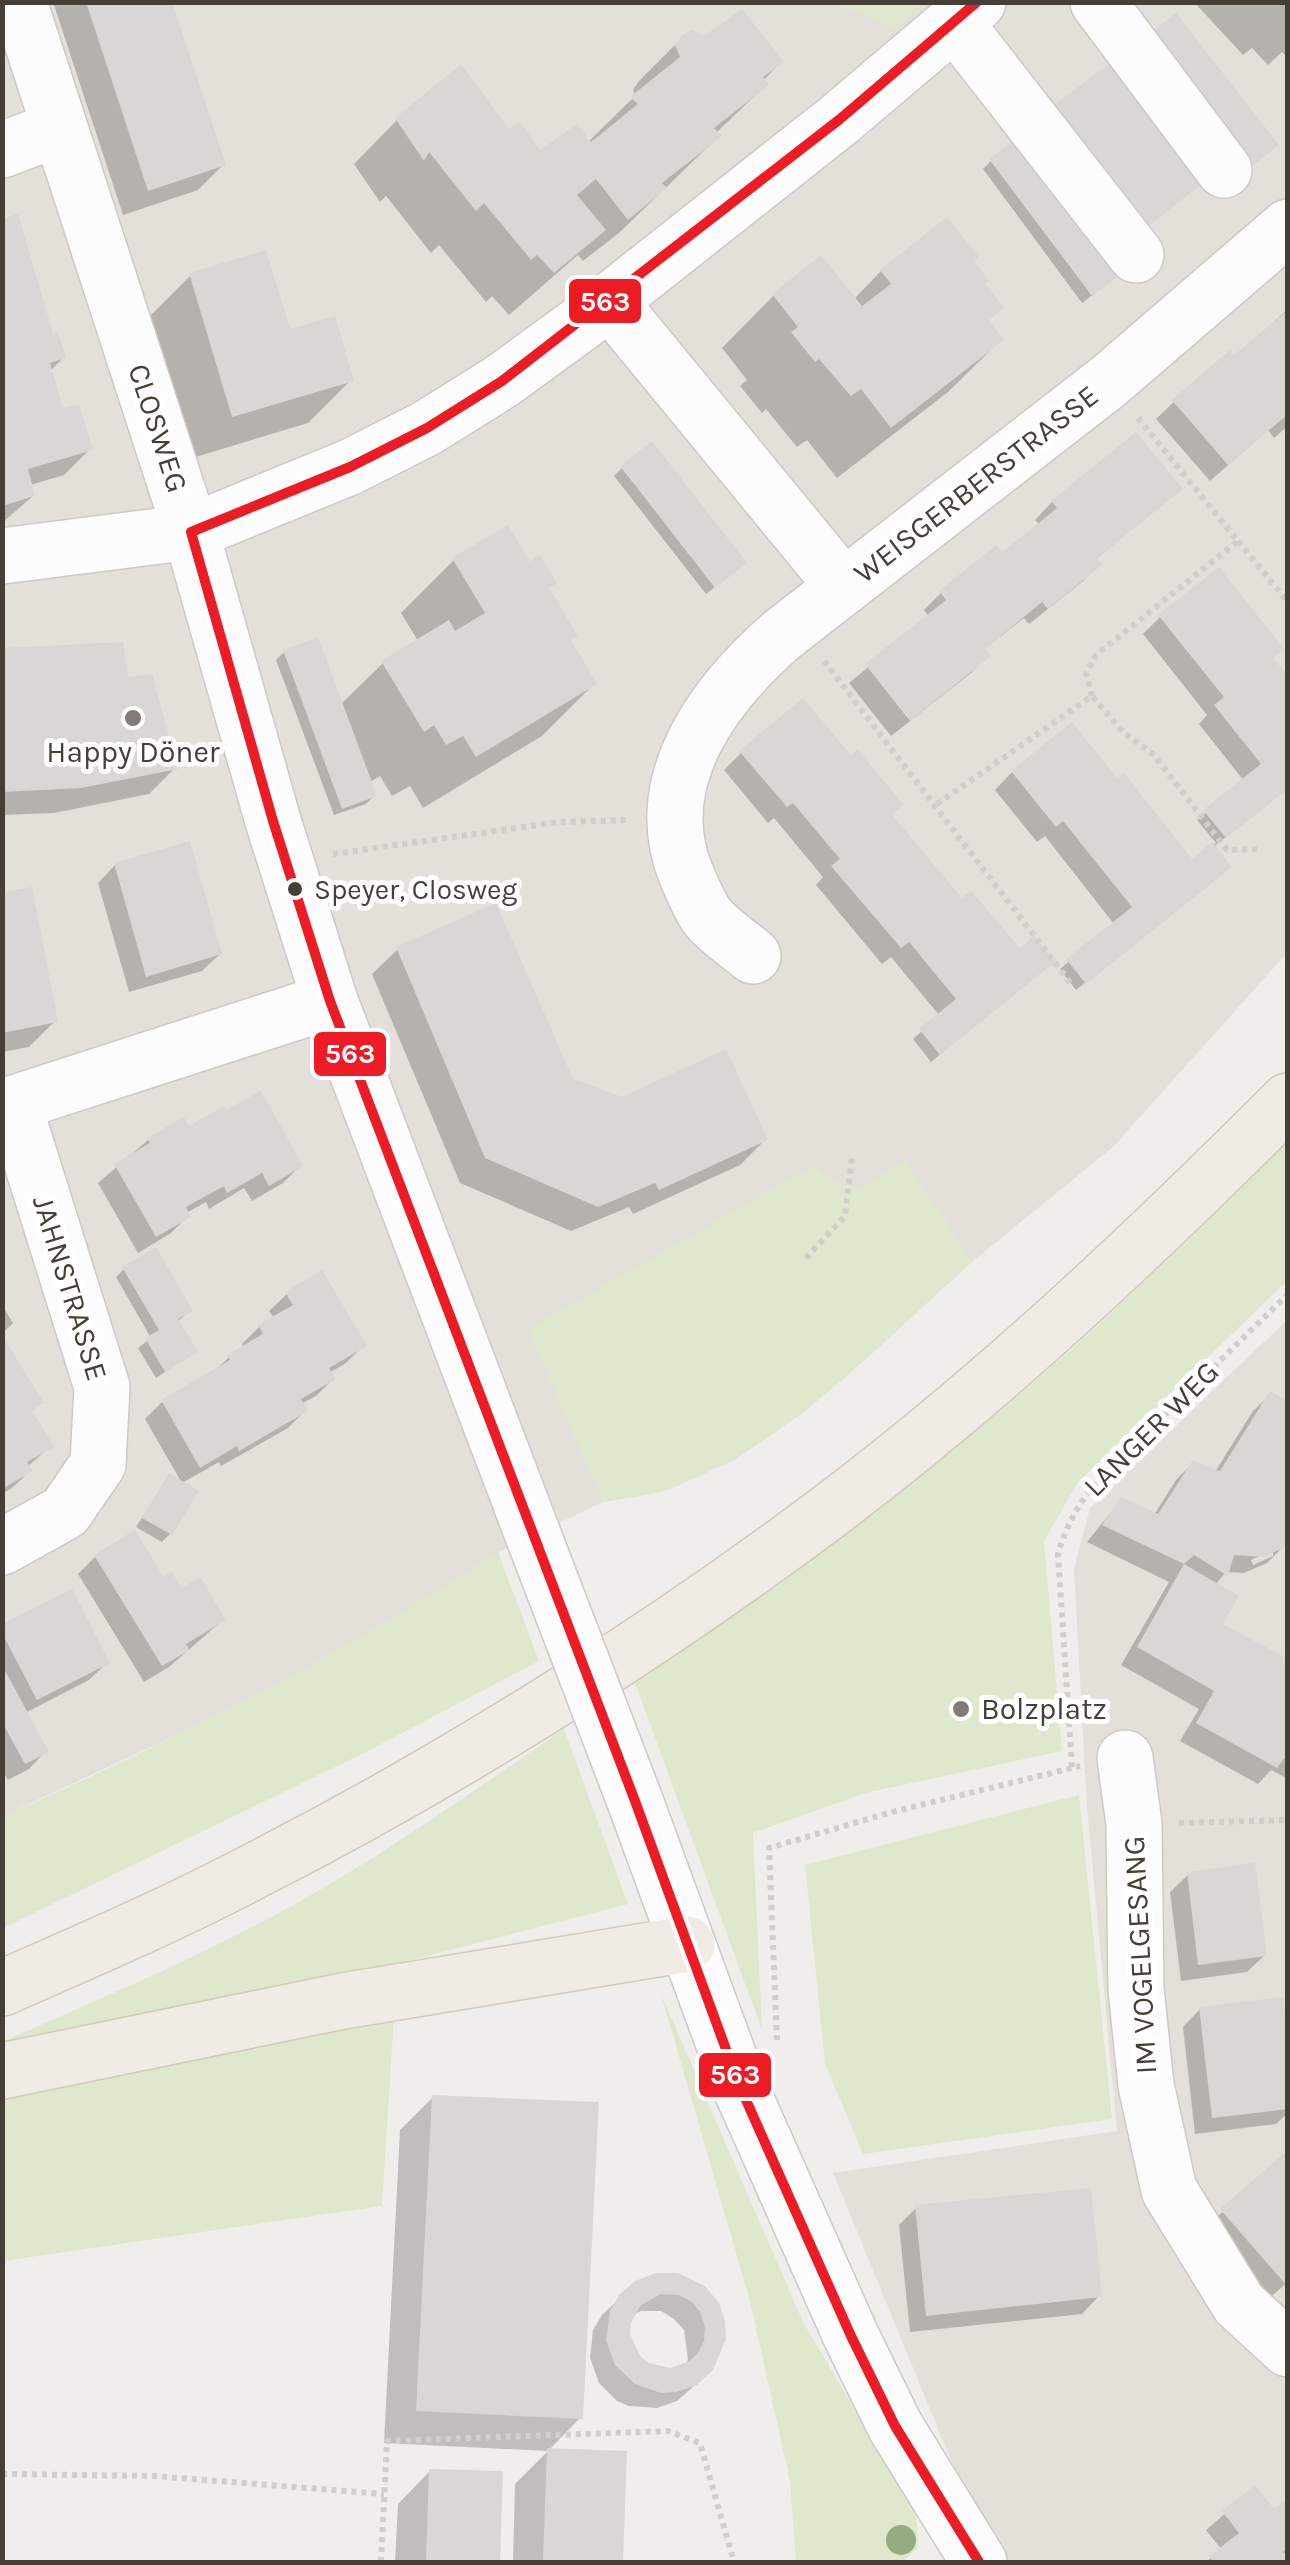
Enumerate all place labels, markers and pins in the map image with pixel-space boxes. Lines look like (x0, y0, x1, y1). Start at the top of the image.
marker: Happy Döner (122, 707, 144, 729)
place label: Happy Döner (46, 734, 220, 770)
place label: Speyer, Closweg (314, 873, 517, 906)
marker: Speyer, Closweg (285, 879, 305, 899)
place label: Bolzplatz (981, 1691, 1107, 1727)
marker: Bolzplatz (950, 1698, 972, 1720)

